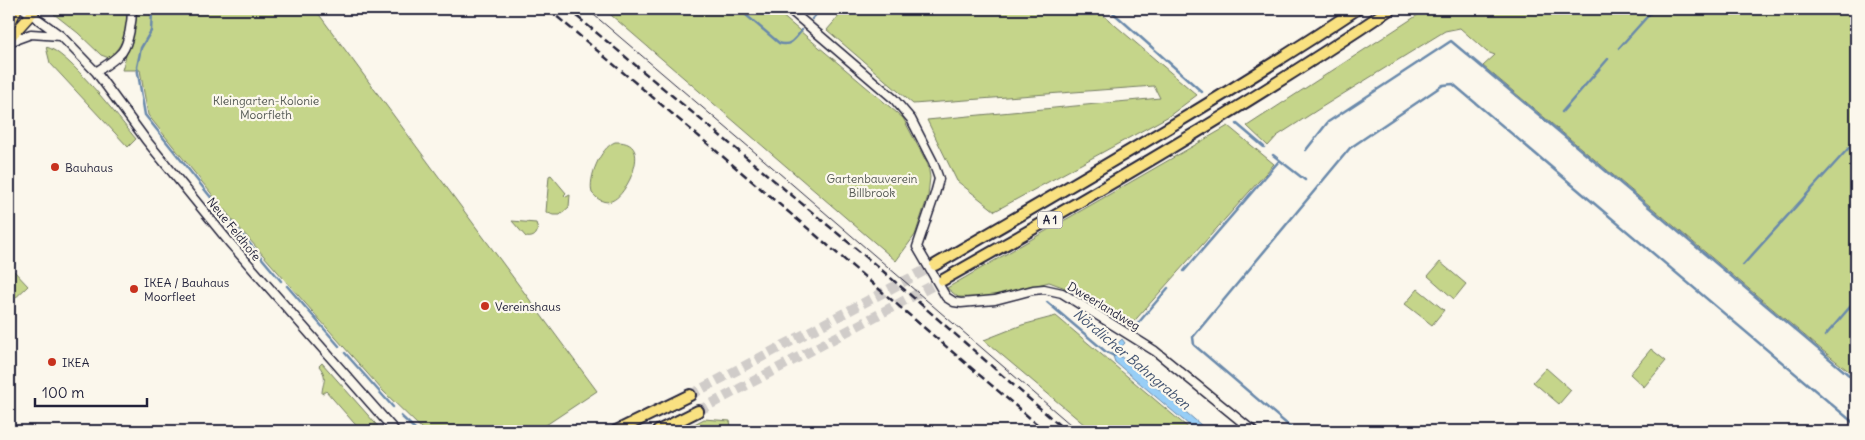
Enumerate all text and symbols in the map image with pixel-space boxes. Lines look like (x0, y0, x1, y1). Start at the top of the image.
park label: Kleingarten-Kolonie Moorfleth (213, 93, 319, 122)
place label: Bauhaus (65, 160, 113, 175)
marker: Bauhaus (49, 161, 61, 173)
park label: Gartenbauverein Billbrook (826, 171, 918, 200)
street label: Neue Feldhofe (204, 194, 264, 264)
road number: A 1 (1038, 212, 1062, 228)
place label: IKEA / Bauhaus Moorfleet (144, 275, 229, 304)
street label: Dweerlandweg (1065, 278, 1143, 334)
marker: IKEA / Bauhaus Moorfleet (128, 283, 140, 295)
place label: Vereinshaus (495, 299, 561, 314)
marker: Vereinshaus (479, 300, 491, 312)
water label: Nördlicher Bahngraben (1070, 305, 1195, 414)
place label: IKEA (62, 355, 90, 370)
marker: IKEA (46, 356, 58, 368)
scale bar (35, 375, 148, 407)
text: 100 m (42, 383, 84, 402)

